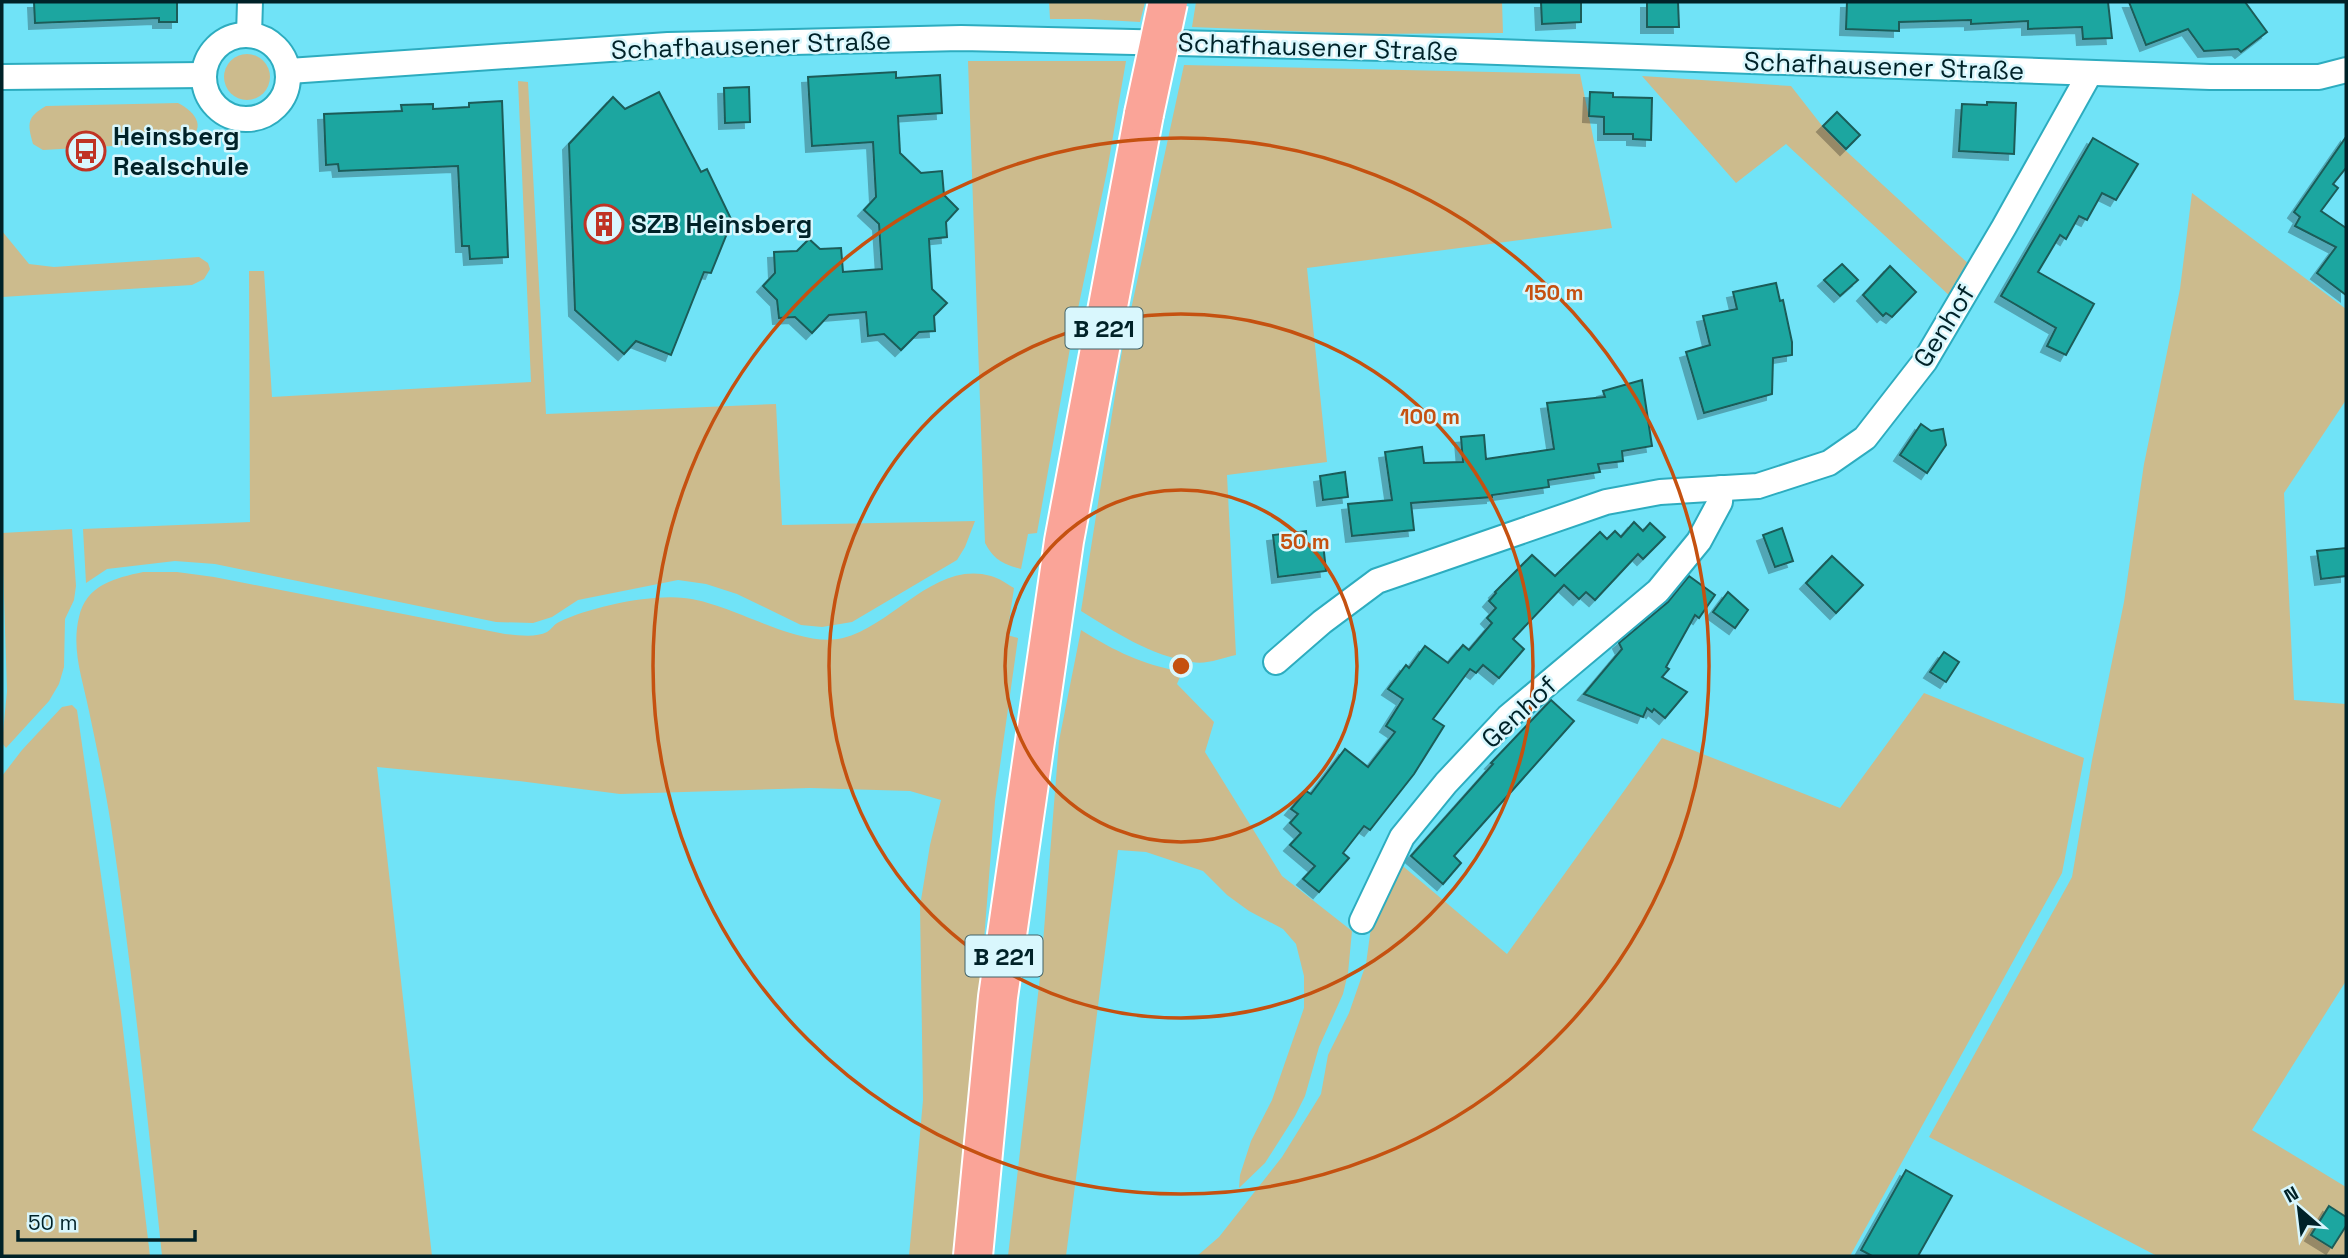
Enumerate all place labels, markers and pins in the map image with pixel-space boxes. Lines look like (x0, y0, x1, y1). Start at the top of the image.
place label: Heinsberg Realschule (113, 119, 249, 183)
bus stop icon: Heinsberg Realschule (65, 130, 107, 172)
building icon: SZB Heinsberg (583, 203, 625, 245)
place label: SZB Heinsberg (631, 207, 812, 241)
centre of rings (1169, 654, 1193, 678)

